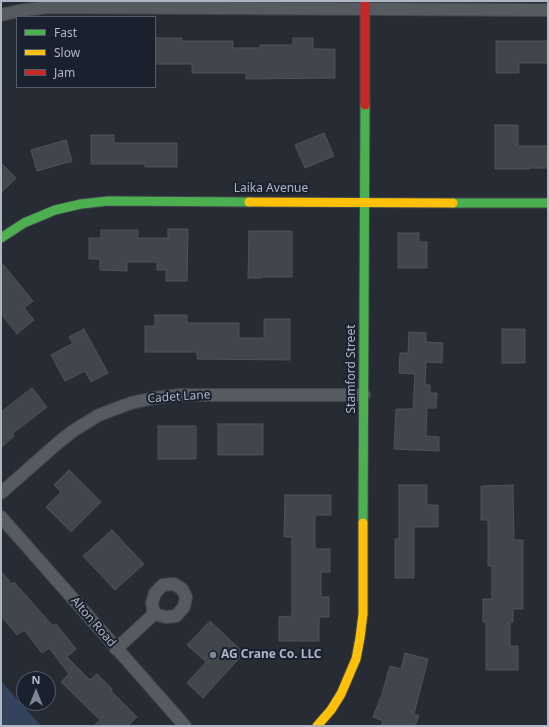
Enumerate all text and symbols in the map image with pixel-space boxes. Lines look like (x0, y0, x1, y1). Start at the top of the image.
legend (16, 16, 156, 88)
text: Fast (54, 24, 77, 41)
text: Slow (54, 44, 80, 61)
text: Jam (54, 64, 75, 81)
street label: Laika Avenue (234, 182, 308, 196)
street label: Stamford Street (345, 325, 359, 413)
street label: Cadet Lane (147, 388, 211, 406)
street label: Alton Road (67, 594, 119, 650)
place label: AG Crane Co. LLC (221, 648, 322, 662)
marker: AG Crane Co. LLC (208, 650, 218, 660)
north arrow (16, 671, 56, 711)
text: N (32, 672, 40, 687)

